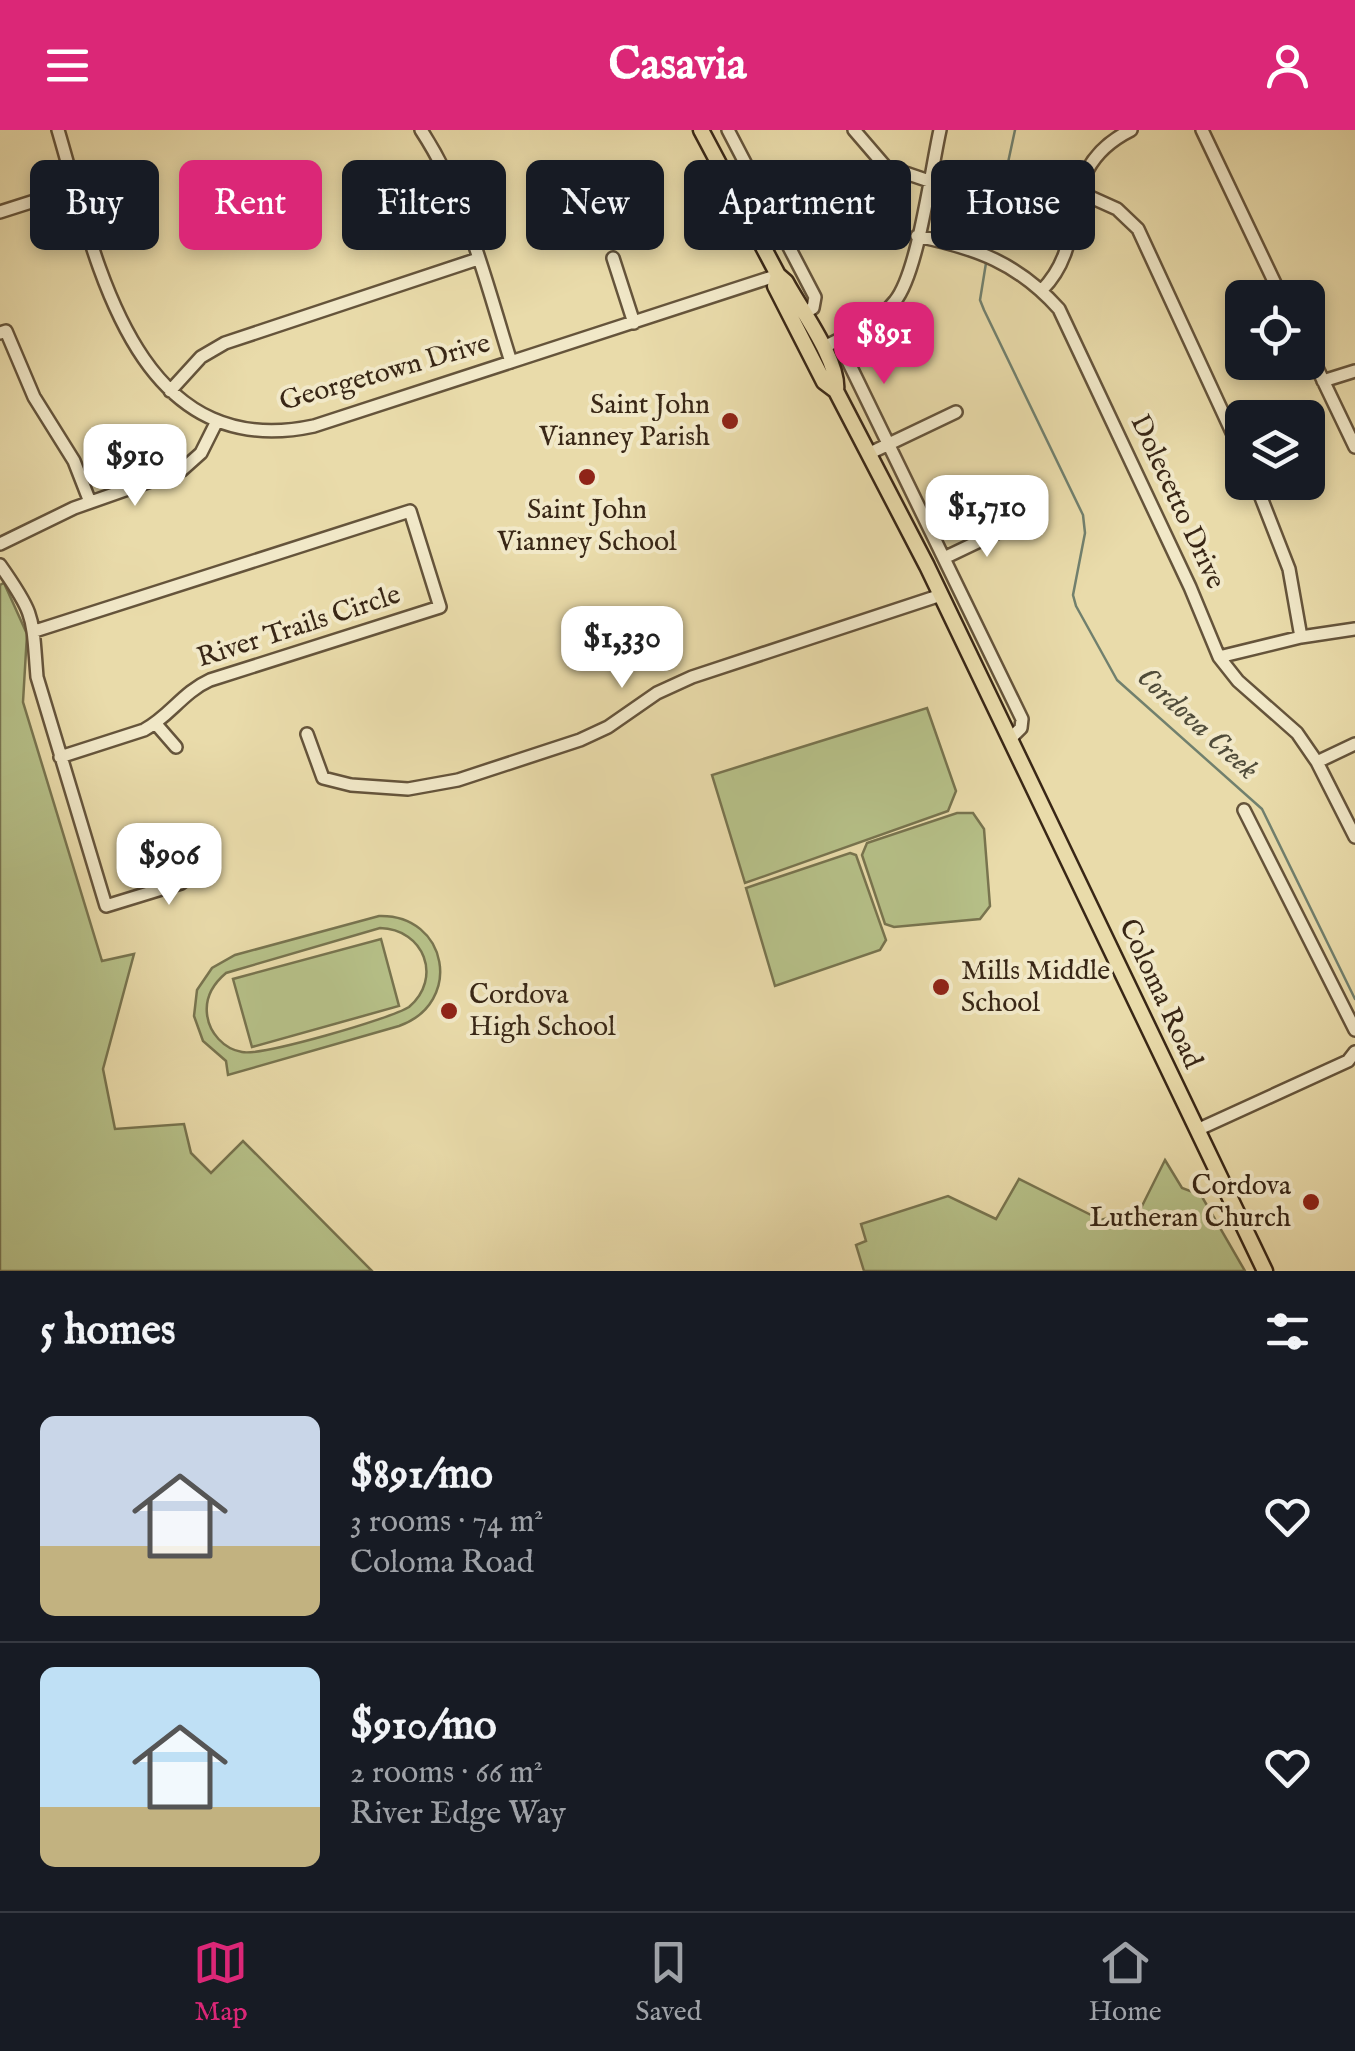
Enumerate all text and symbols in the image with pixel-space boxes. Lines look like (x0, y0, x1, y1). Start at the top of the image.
text: Casavia (609, 37, 746, 94)
icon: menu (40, 38, 95, 93)
icon: person (1260, 38, 1315, 93)
chip: Buy (30, 160, 159, 250)
chip: Rent (179, 160, 322, 250)
chip: Filters (342, 160, 506, 250)
chip: New (526, 160, 664, 250)
chip: Apartment (684, 160, 911, 250)
chip: House (931, 160, 1095, 250)
map controls (1225, 280, 1325, 500)
button: locate (1225, 280, 1325, 380)
pin: $891 (825, 302, 943, 387)
text: $891 (856, 314, 912, 355)
street label: Georgetown Drive (276, 326, 494, 420)
place label: Saint John Vianney Parish (538, 388, 710, 455)
button: layers (1225, 400, 1325, 500)
street label: Dolecetto Drive (1121, 409, 1233, 595)
marker: Saint John Vianney Parish (719, 410, 741, 432)
pin: $910 (76, 424, 194, 509)
text: $910 (105, 436, 165, 477)
marker: Saint John Vianney School (576, 466, 598, 488)
pin: $1,710 (906, 475, 1068, 560)
text: $1,710 (948, 487, 1026, 528)
place label: Saint John Vianney School (496, 493, 677, 560)
street label: River Trails Circle (193, 578, 405, 676)
pin: $1,330 (541, 606, 703, 691)
text: $1,330 (583, 618, 661, 659)
water label: Cordova Creek (1128, 659, 1266, 789)
pin: $906 (110, 823, 228, 908)
text: $906 (139, 835, 199, 876)
street label: Coloma Road (1110, 914, 1210, 1074)
place label: Mills Middle School (961, 954, 1110, 1021)
marker: Mills Middle School (930, 976, 952, 998)
place label: Cordova High School (469, 978, 616, 1045)
marker: Cordova High School (438, 1000, 460, 1022)
place label: Cordova Lutheran Church (1089, 1169, 1292, 1236)
marker: Cordova Lutheran Church (1300, 1191, 1322, 1213)
icon: filters (1260, 1304, 1315, 1359)
text: 5 homes (40, 1305, 176, 1358)
text: $891/mo (350, 1449, 493, 1502)
icon: home (120, 1456, 240, 1576)
icon: heart (1260, 1489, 1315, 1544)
text: 3 rooms · 74 m² (350, 1502, 543, 1543)
text: Coloma Road (350, 1543, 534, 1584)
text: $910/mo (350, 1700, 497, 1753)
icon: home (120, 1707, 240, 1827)
icon: heart (1260, 1740, 1315, 1795)
text: 2 rooms · 66 m² (350, 1753, 543, 1794)
text: River Edge Way (350, 1794, 566, 1835)
tab: Map (193, 1935, 248, 2030)
tab: Saved (635, 1935, 702, 2030)
tab: Home (1088, 1935, 1162, 2030)

